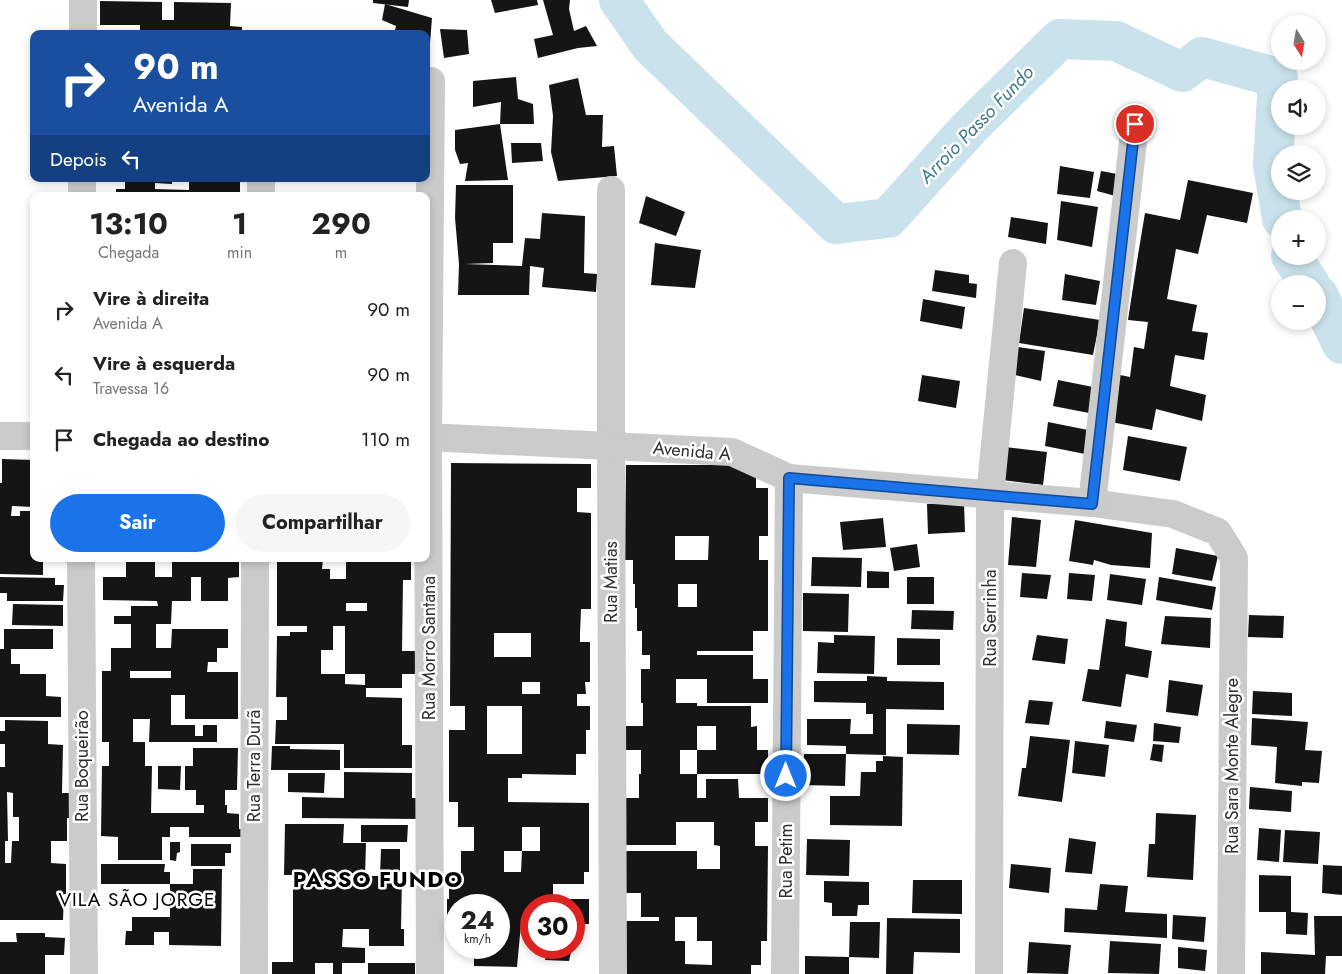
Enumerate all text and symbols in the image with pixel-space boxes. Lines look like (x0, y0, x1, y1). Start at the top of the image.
north arrow (1271, 15, 1326, 70)
map controls (1271, 15, 1326, 330)
text: 90 m (133, 42, 219, 92)
icon: right (50, 50, 115, 115)
water label: Arroio Passo Fundo (912, 59, 1040, 190)
button: sound (1271, 80, 1326, 135)
text: Avenida A (133, 88, 229, 120)
pin (1114, 103, 1156, 145)
icon: arrive (1121, 110, 1149, 138)
icon: left (117, 145, 145, 173)
button: layers (1271, 145, 1326, 200)
text: Depois (50, 146, 107, 173)
text: 13:10 (89, 202, 168, 245)
text: 1 (232, 202, 247, 245)
text: 290 (311, 202, 371, 245)
button: + (1271, 210, 1326, 265)
text: Chegada (98, 241, 159, 264)
text: min (227, 241, 252, 264)
text: m (335, 241, 347, 264)
button: − (1271, 275, 1326, 330)
text: Vire à direita (93, 285, 209, 312)
icon: right (50, 296, 78, 324)
text: 90 m (367, 296, 410, 323)
text: Avenida A (93, 312, 163, 335)
text: Vire à esquerda (93, 350, 235, 377)
icon: left (50, 361, 78, 389)
text: 90 m (367, 361, 410, 388)
text: Travessa 16 (93, 377, 169, 400)
icon: arrive (50, 426, 78, 454)
text: Chegada ao destino (93, 426, 269, 453)
text: 110 m (361, 426, 410, 453)
street label: Avenida A (652, 435, 732, 467)
button: Sair (50, 494, 225, 552)
button: Compartilhar (235, 494, 410, 552)
street label: Rua Matias (598, 541, 624, 623)
street label: Rua Serrinha (977, 569, 1003, 667)
street label: Rua Morro Santana (416, 576, 442, 720)
street label: Rua Sara Monte Alegre (1219, 678, 1245, 854)
street label: Rua Boqueirão (69, 710, 95, 822)
street label: Rua Terra Durã (241, 710, 267, 822)
position arrow (759, 749, 811, 801)
street label: Rua Petim (773, 823, 799, 899)
district label: PASSO FUNDO (293, 863, 463, 895)
district label: VILA SÃO JORGE (58, 886, 216, 913)
speed limit sign: 30 (520, 894, 585, 959)
text: 24 (461, 902, 494, 938)
text: km/h (464, 930, 491, 948)

